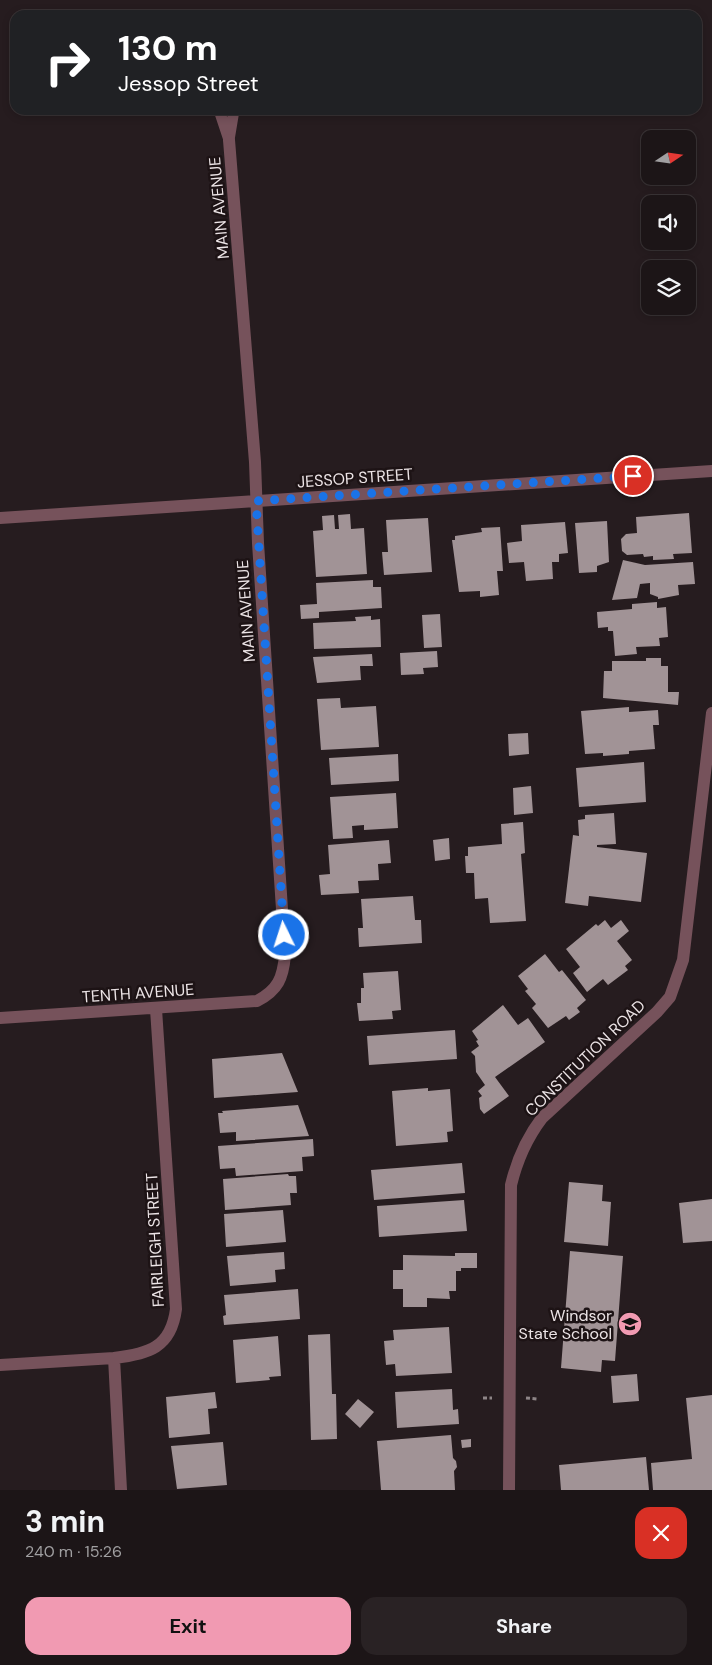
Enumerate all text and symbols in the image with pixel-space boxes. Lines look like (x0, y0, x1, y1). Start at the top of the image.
text: 130 m (118, 25, 218, 71)
icon: right (35, 30, 100, 95)
text: Jessop Street (118, 69, 259, 98)
north arrow (641, 130, 696, 185)
map controls (641, 130, 696, 315)
street label: MAIN AVENUE (204, 156, 234, 260)
button: sound (641, 195, 696, 250)
button: layers (641, 260, 696, 315)
pin (612, 455, 654, 497)
icon: arrive (619, 462, 647, 490)
street label: JESSOP STREET (296, 463, 414, 493)
street label: MAIN AVENUE (232, 559, 260, 663)
position arrow (257, 908, 309, 960)
street label: TENTH AVENUE (81, 979, 195, 1007)
street label: CONSTITUTION ROAD (520, 995, 650, 1121)
street label: FAIRLEIGH STREET (141, 1172, 169, 1308)
place label: Windsor State School (518, 1305, 612, 1344)
school or university icon: Windsor State School (617, 1311, 643, 1337)
text: 3 min (25, 1502, 105, 1541)
button: close (635, 1507, 687, 1559)
text: 240 m · 15:26 (25, 1541, 122, 1562)
button: Exit (25, 1597, 351, 1655)
button: Share (361, 1597, 687, 1655)

